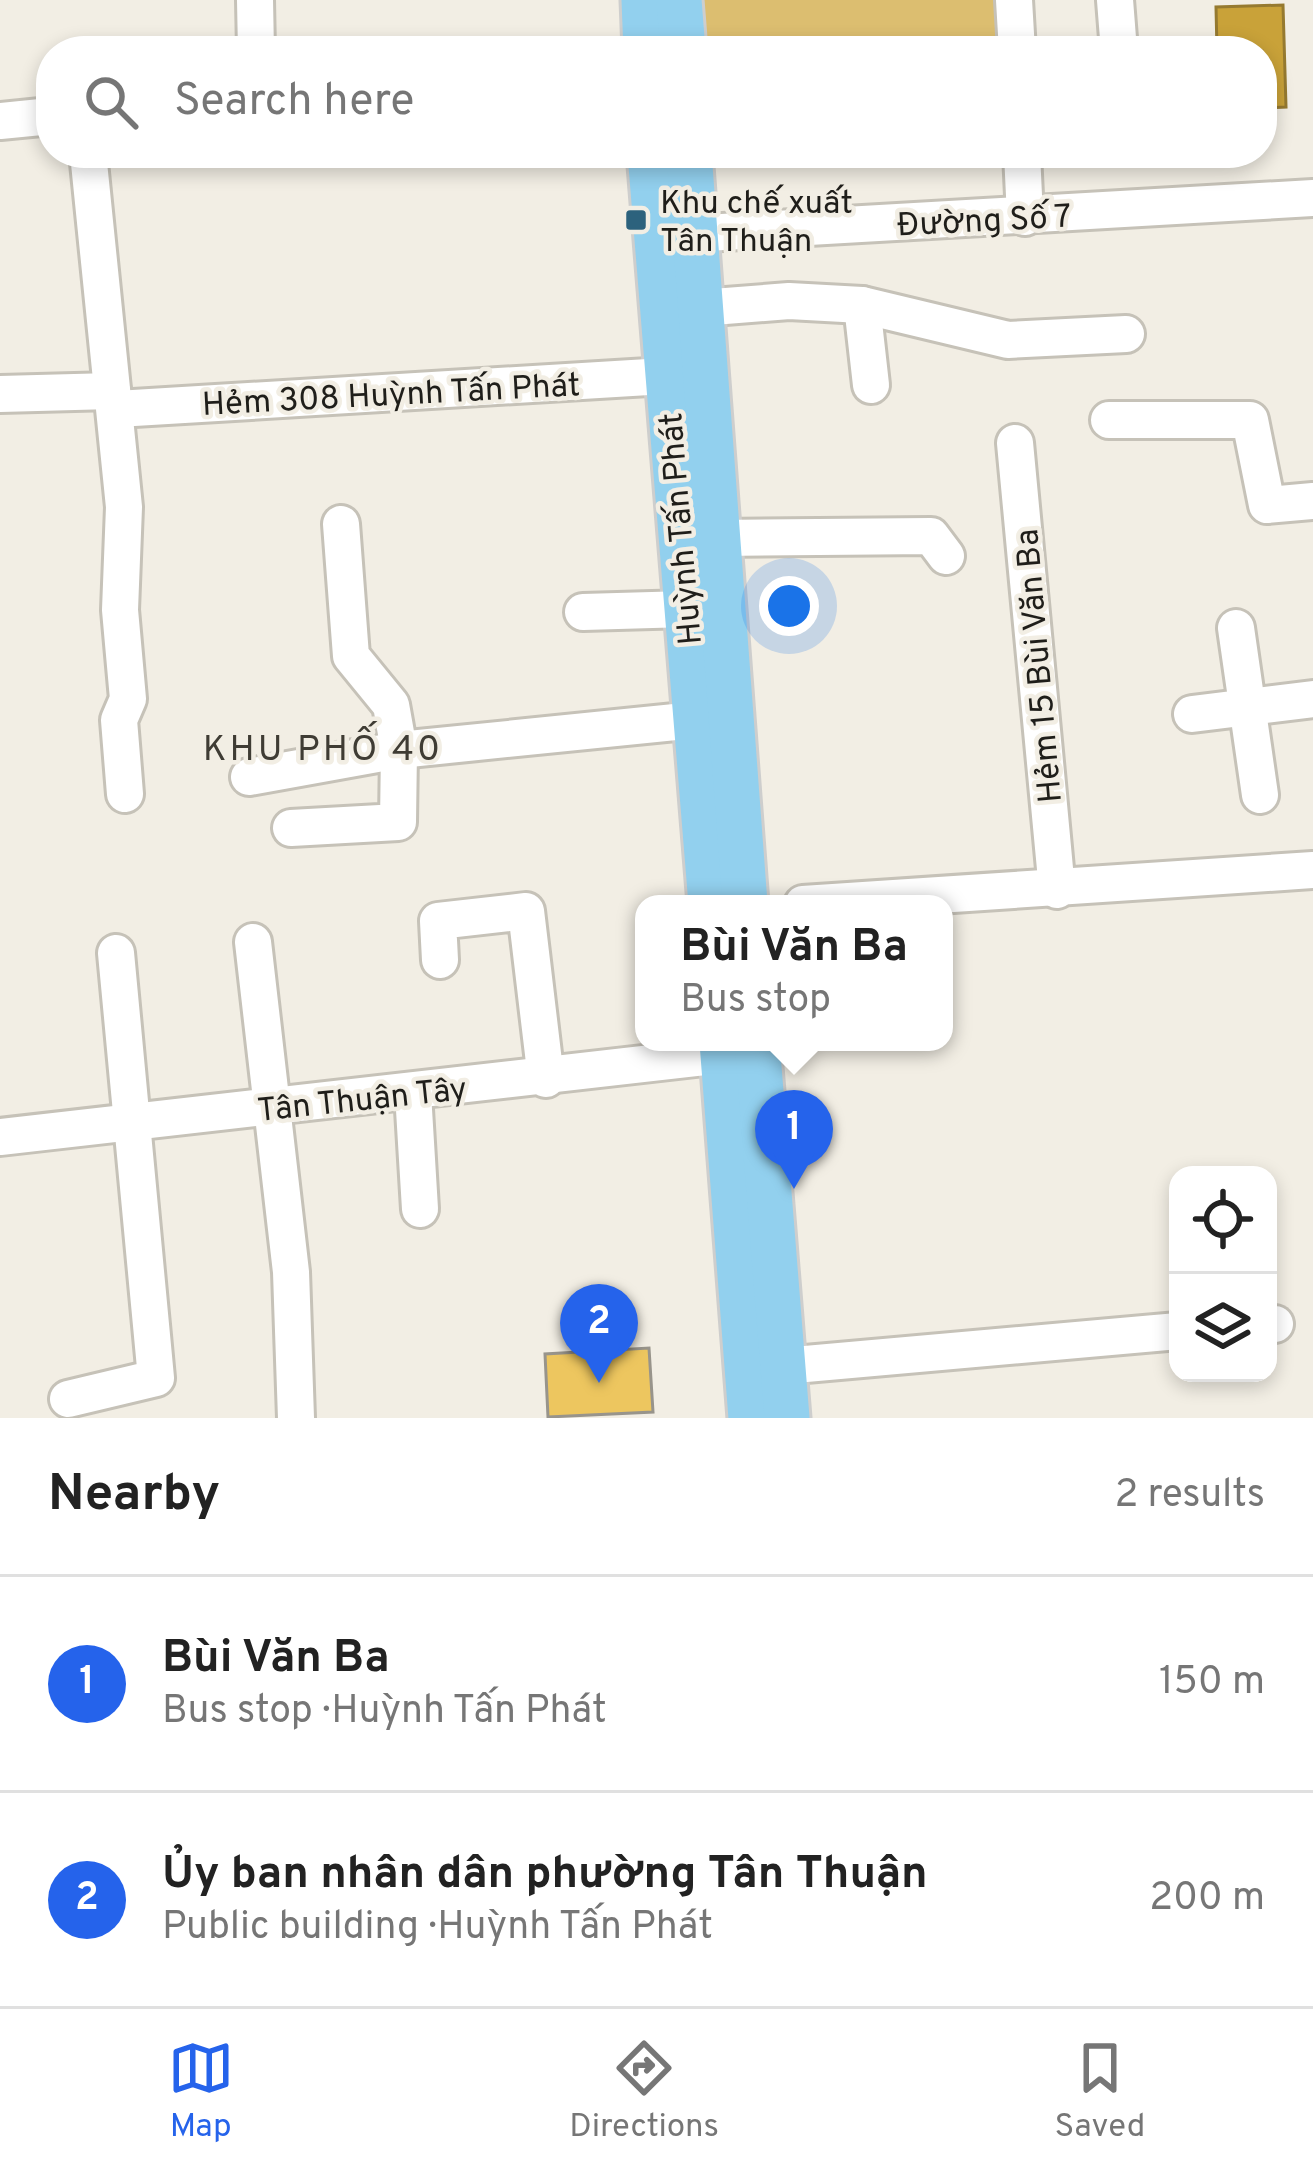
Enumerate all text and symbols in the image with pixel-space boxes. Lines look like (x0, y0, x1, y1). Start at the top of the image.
search box (36, 36, 1277, 168)
icon: search (78, 69, 144, 135)
text: Search here (174, 74, 414, 131)
place label: Khu chế xuất Tân Thuận (660, 184, 853, 264)
street label: Đường Số 7 (896, 197, 1072, 249)
marker: Khu chế xuất Tân Thuận (623, 207, 649, 233)
street label: Hẻm 308 Huỳnh Tấn Phát (201, 366, 581, 428)
street label: Huỳnh Tấn Phát (652, 411, 714, 647)
street label: Hẻm 15 Bùi Văn Ba (1008, 527, 1074, 805)
your location (759, 576, 819, 636)
district label: KHU PHỐ 40 (203, 721, 443, 774)
popup (635, 895, 953, 1051)
text: Bùi Văn Ba (680, 920, 908, 977)
text: Bus stop (680, 977, 831, 1026)
street label: Tân Thuận Tây (256, 1070, 469, 1134)
pin: 1 (755, 1090, 833, 1189)
map controls (1169, 1166, 1277, 1382)
button: locate (1169, 1166, 1277, 1274)
button: layers (1169, 1274, 1277, 1382)
pin: 2 (560, 1284, 638, 1383)
text: Nearby (48, 1464, 220, 1529)
text: 2 results (1114, 1472, 1265, 1521)
text: Bùi Văn Ba (162, 1631, 390, 1688)
text: 1 (79, 1659, 95, 1708)
text: 150 m (1159, 1659, 1265, 1708)
text: Bus stop · Huỳnh Tấn Phát (162, 1688, 607, 1737)
text: Ủy ban nhân dân phường Tân Thuận (162, 1847, 928, 1904)
text: 2 (75, 1875, 99, 1924)
text: 200 m (1149, 1875, 1265, 1924)
text: Public building · Huỳnh Tấn Phát (162, 1904, 713, 1953)
tab: Map (168, 2035, 234, 2149)
tab: Directions (569, 2035, 719, 2149)
tab: Saved (1055, 2035, 1145, 2149)

